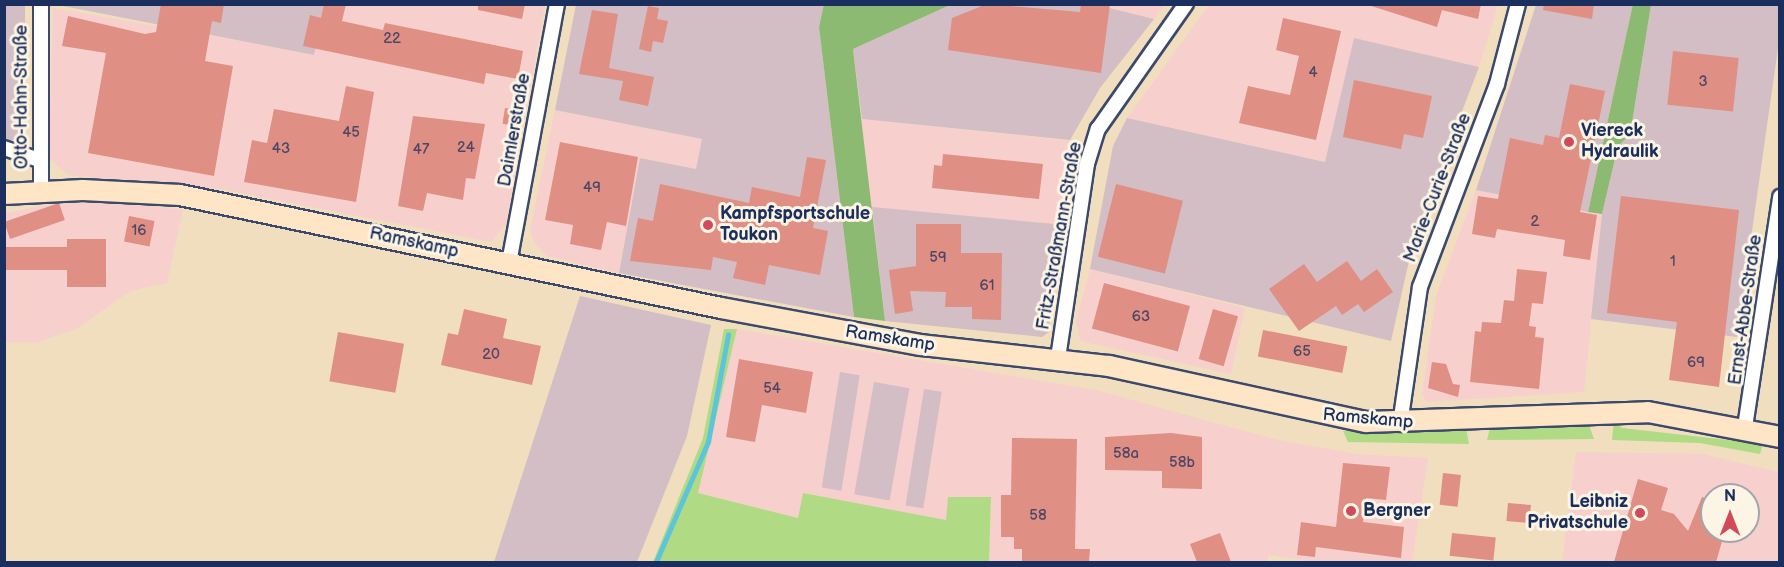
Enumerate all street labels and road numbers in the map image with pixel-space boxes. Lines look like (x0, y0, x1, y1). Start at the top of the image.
street label: Otto-Hahn-Straße (11, 25, 33, 169)
street label: Daimlerstraße (494, 72, 536, 188)
street label: Marie-Curie-Straße (1400, 110, 1476, 266)
street label: Fritz-Straßmann-Straße (1033, 140, 1087, 332)
street label: Ramskamp (367, 223, 461, 263)
street label: Ernst-Abbe-Straße (1725, 234, 1767, 386)
street label: Ramskamp (843, 321, 937, 357)
street label: Ramskamp (1322, 404, 1414, 434)

